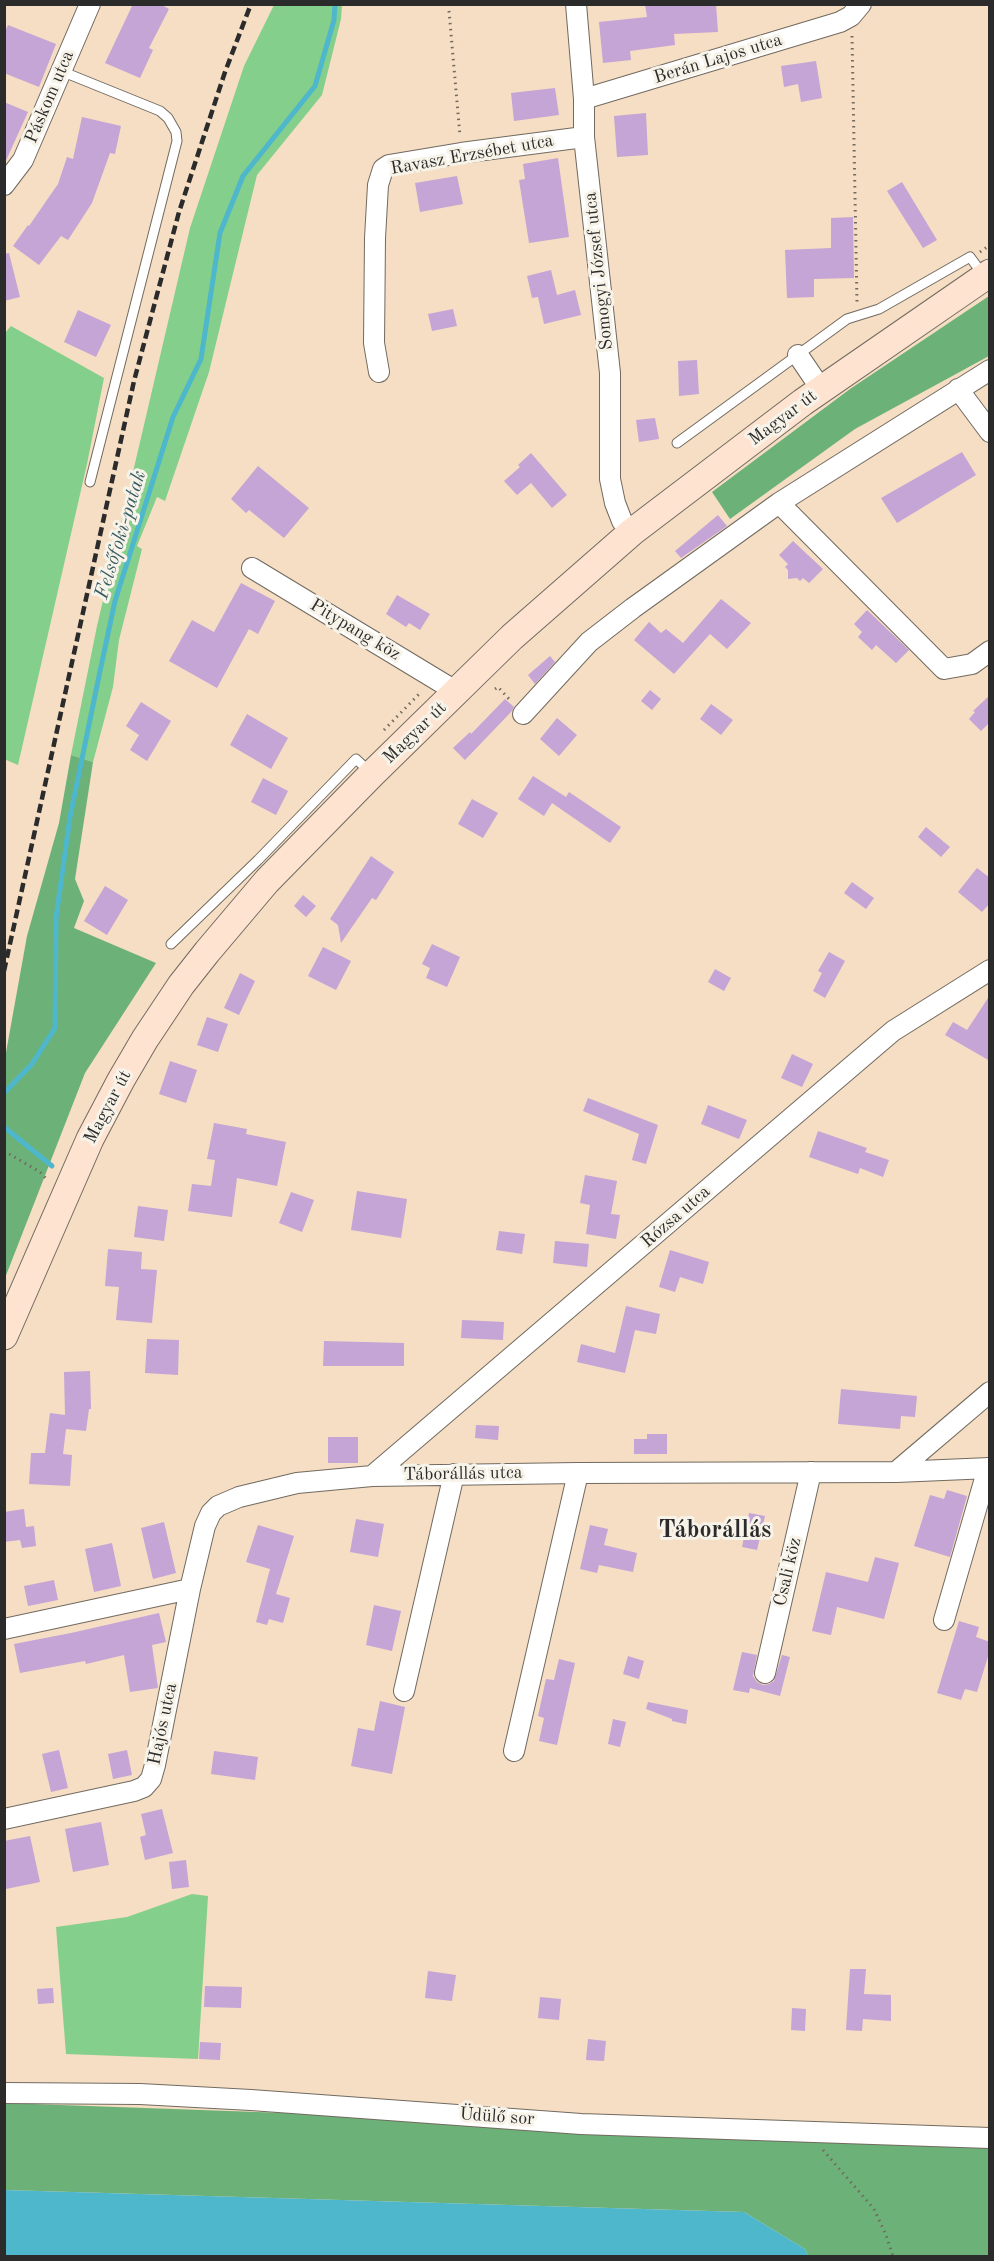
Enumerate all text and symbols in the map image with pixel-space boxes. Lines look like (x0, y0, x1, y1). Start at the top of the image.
street label: Berán Lajos utca (651, 29, 785, 89)
street label: Páskom utca (21, 47, 79, 147)
street label: Ravasz Erzsébet utca (389, 130, 555, 180)
street label: Somogyi József utca (580, 191, 618, 351)
street label: Magyar út (745, 385, 821, 451)
water label: Felsőfoki-patak (90, 468, 152, 602)
street label: Pitypang köz (306, 595, 404, 665)
street label: Magyar út (379, 697, 451, 769)
street label: Magyar út (80, 1067, 136, 1147)
street label: Rózsa utca (637, 1181, 715, 1253)
street label: Táborállás utca (403, 1462, 523, 1486)
district label: Táborállás (659, 1517, 771, 1545)
street label: Csali köz (770, 1536, 806, 1608)
street label: Hajós utca (144, 1681, 182, 1767)
street label: Üdülő sor (459, 2104, 535, 2130)

